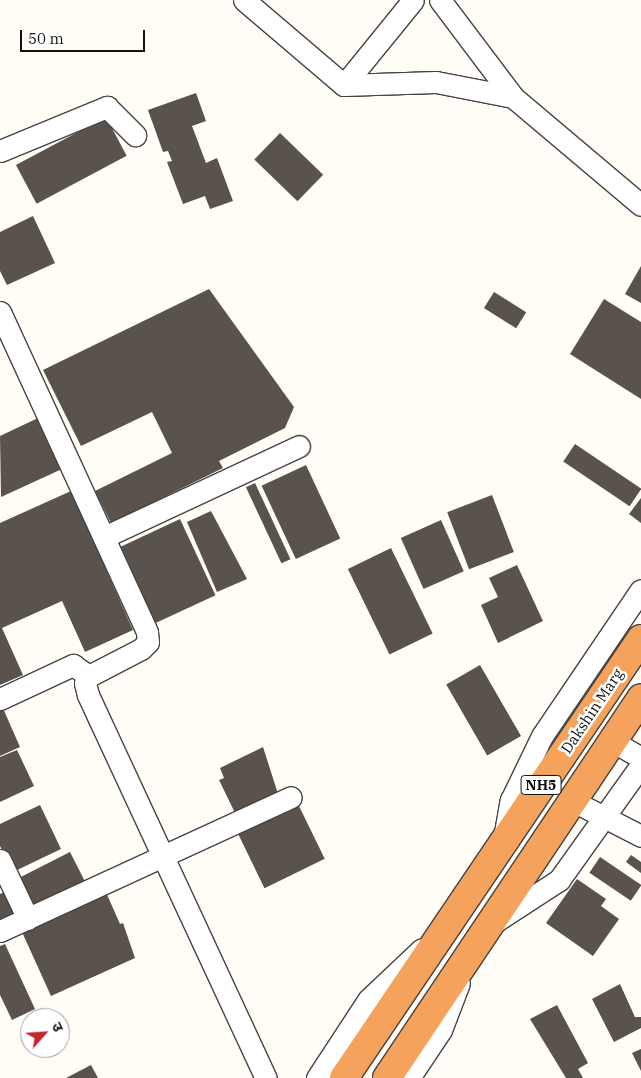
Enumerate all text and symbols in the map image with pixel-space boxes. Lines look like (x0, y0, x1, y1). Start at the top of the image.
scale bar (22, 20, 148, 52)
text: 50 m (28, 29, 64, 48)
street label: Dakshin Marg (557, 665, 627, 757)
road number: NH5 (520, 774, 562, 796)
north arrow (20, 1008, 70, 1058)
text: उ (48, 1019, 67, 1034)

